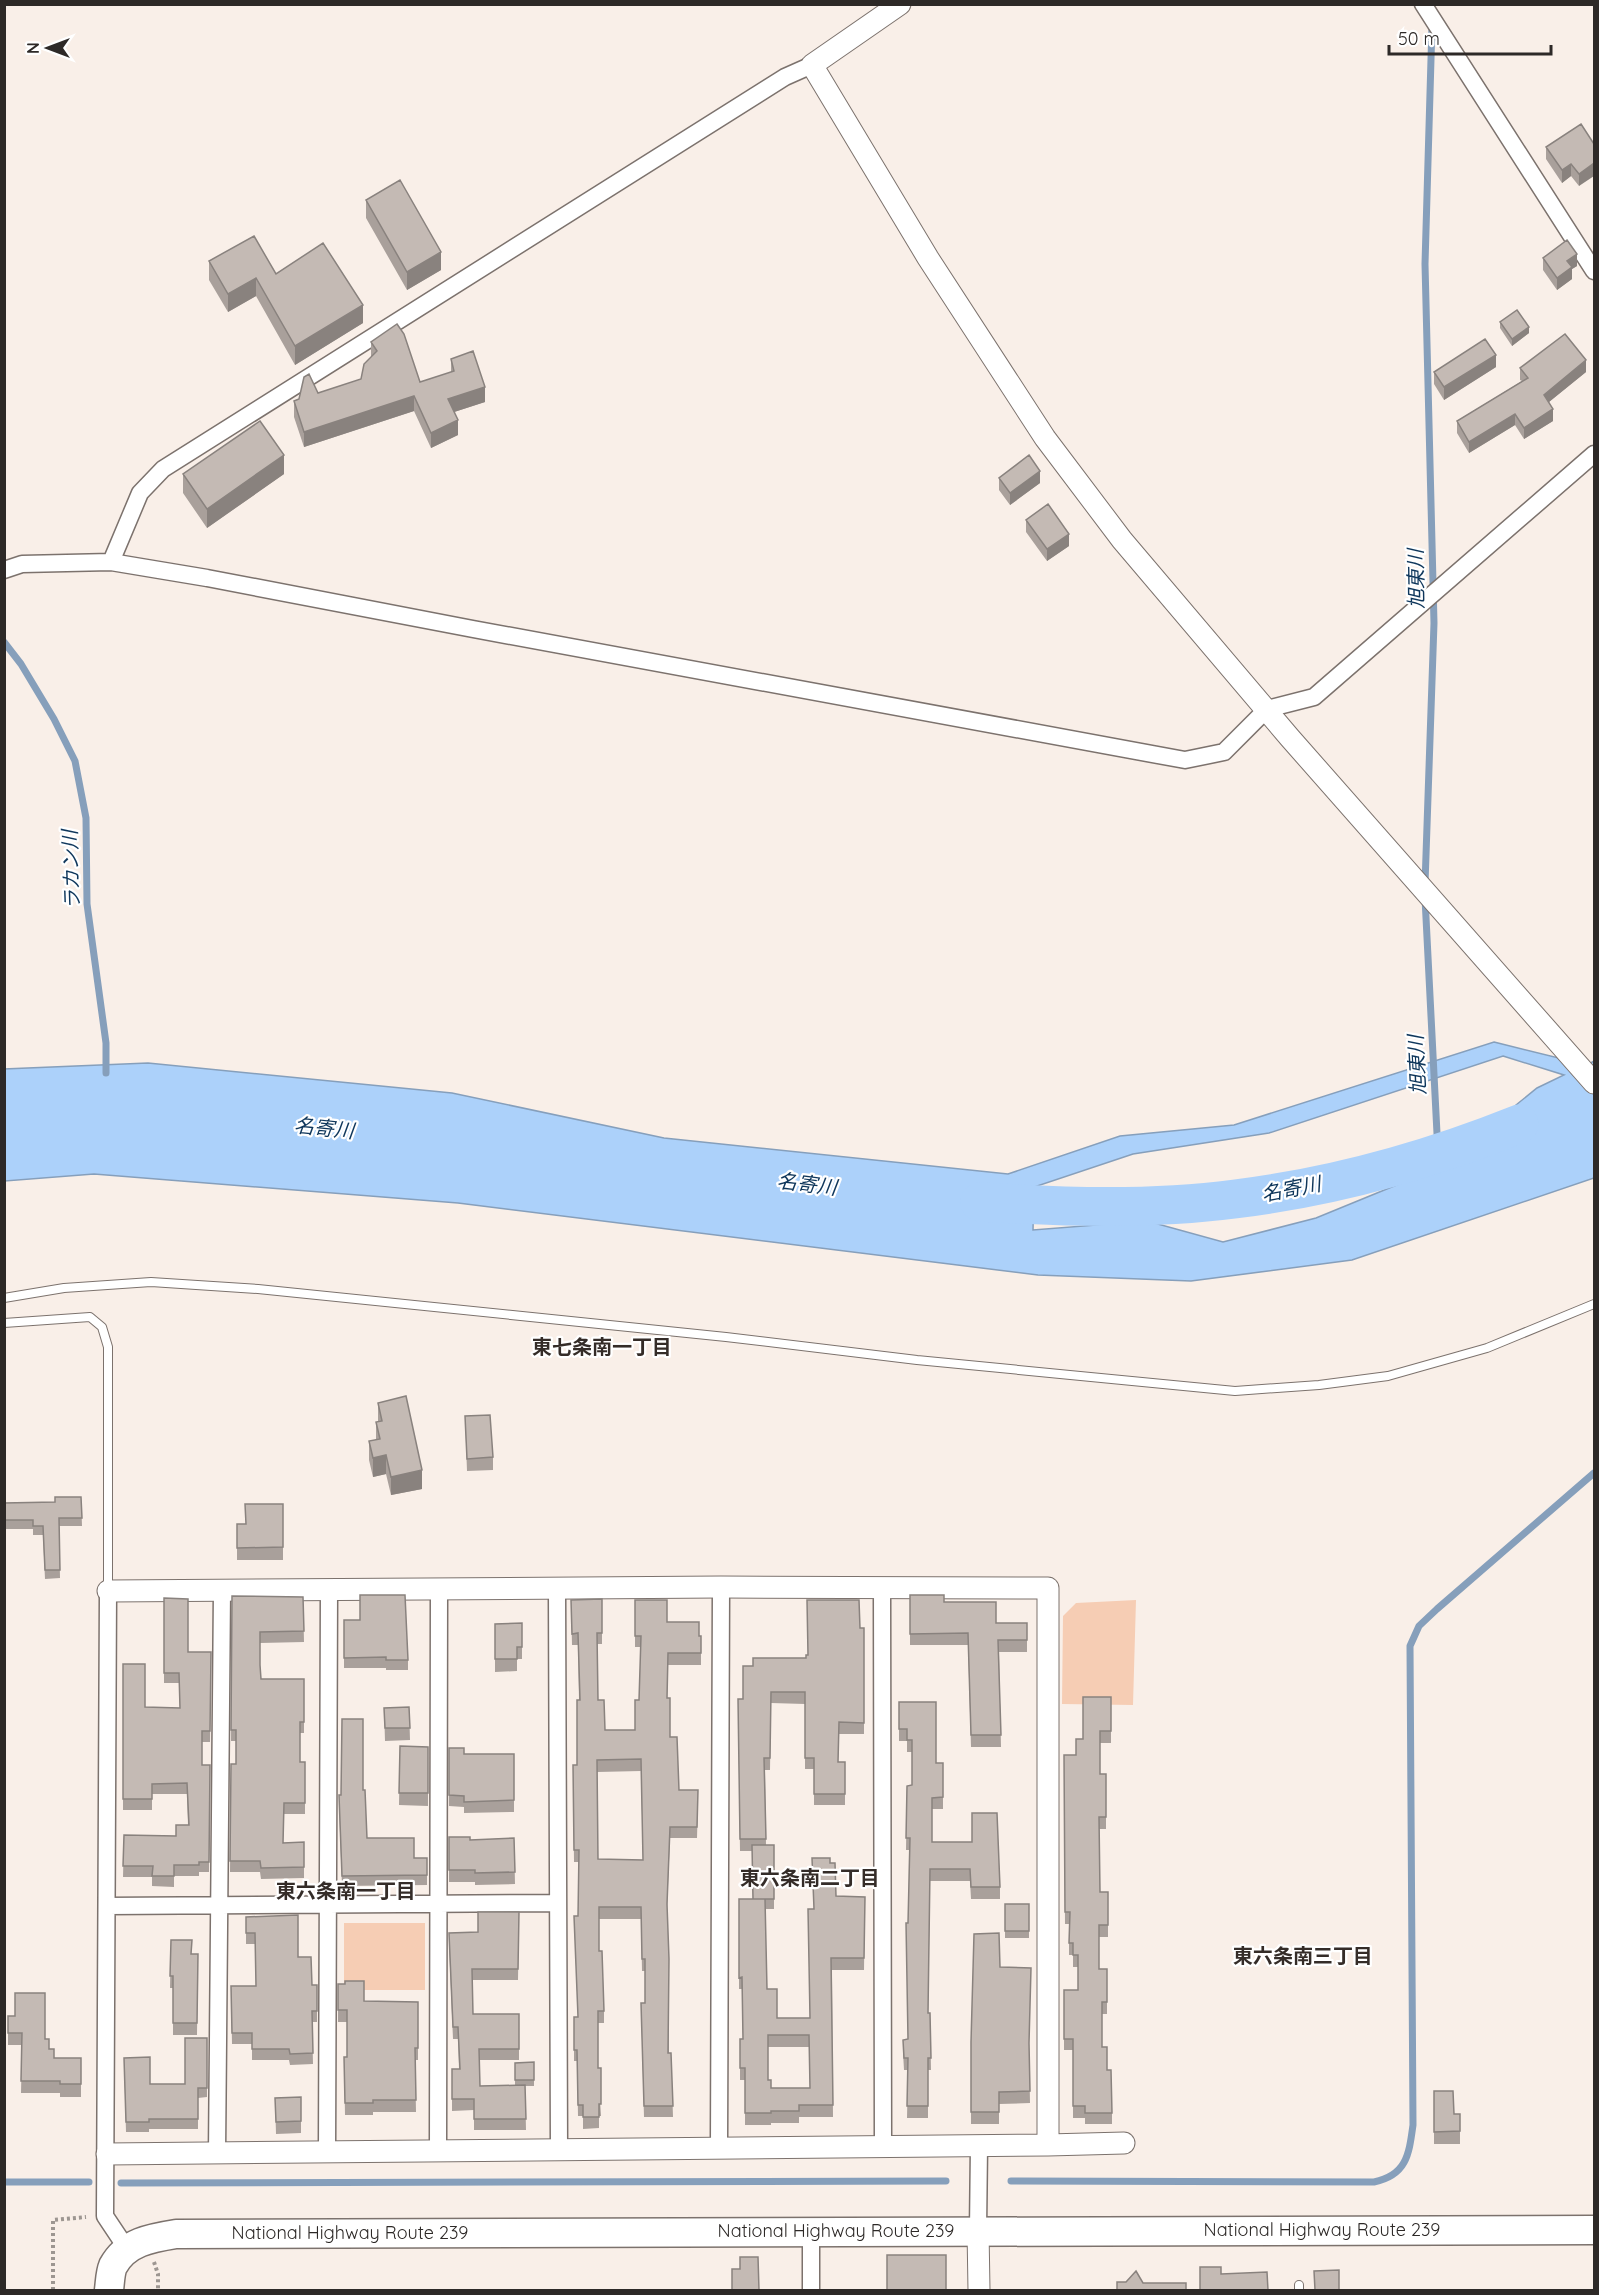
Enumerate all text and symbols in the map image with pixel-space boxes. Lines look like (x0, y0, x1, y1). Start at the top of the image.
north arrow (18, 18, 78, 78)
scale bar (1389, 18, 1551, 56)
text: 50 m (1398, 27, 1440, 50)
text: N (23, 42, 43, 54)
water label: 旭東川 (1402, 547, 1429, 609)
water label: ラカン川 (57, 828, 84, 910)
water label: 旭東川 (1402, 1032, 1431, 1096)
water label: 名寄川 (293, 1112, 357, 1143)
water label: 名寄川 (776, 1167, 840, 1200)
water label: 名寄川 (1259, 1170, 1325, 1207)
district label: 東七条南一丁目 (532, 1334, 672, 1359)
district label: 東六条南二丁目 (740, 1865, 880, 1890)
district label: 東六条南一丁目 (276, 1878, 416, 1903)
district label: 東六条南三丁目 (1233, 1943, 1373, 1968)
street label: National Highway Route 239 (1204, 2218, 1440, 2241)
street label: National Highway Route 239 (718, 2219, 954, 2242)
street label: National Highway Route 239 (232, 2221, 468, 2244)

